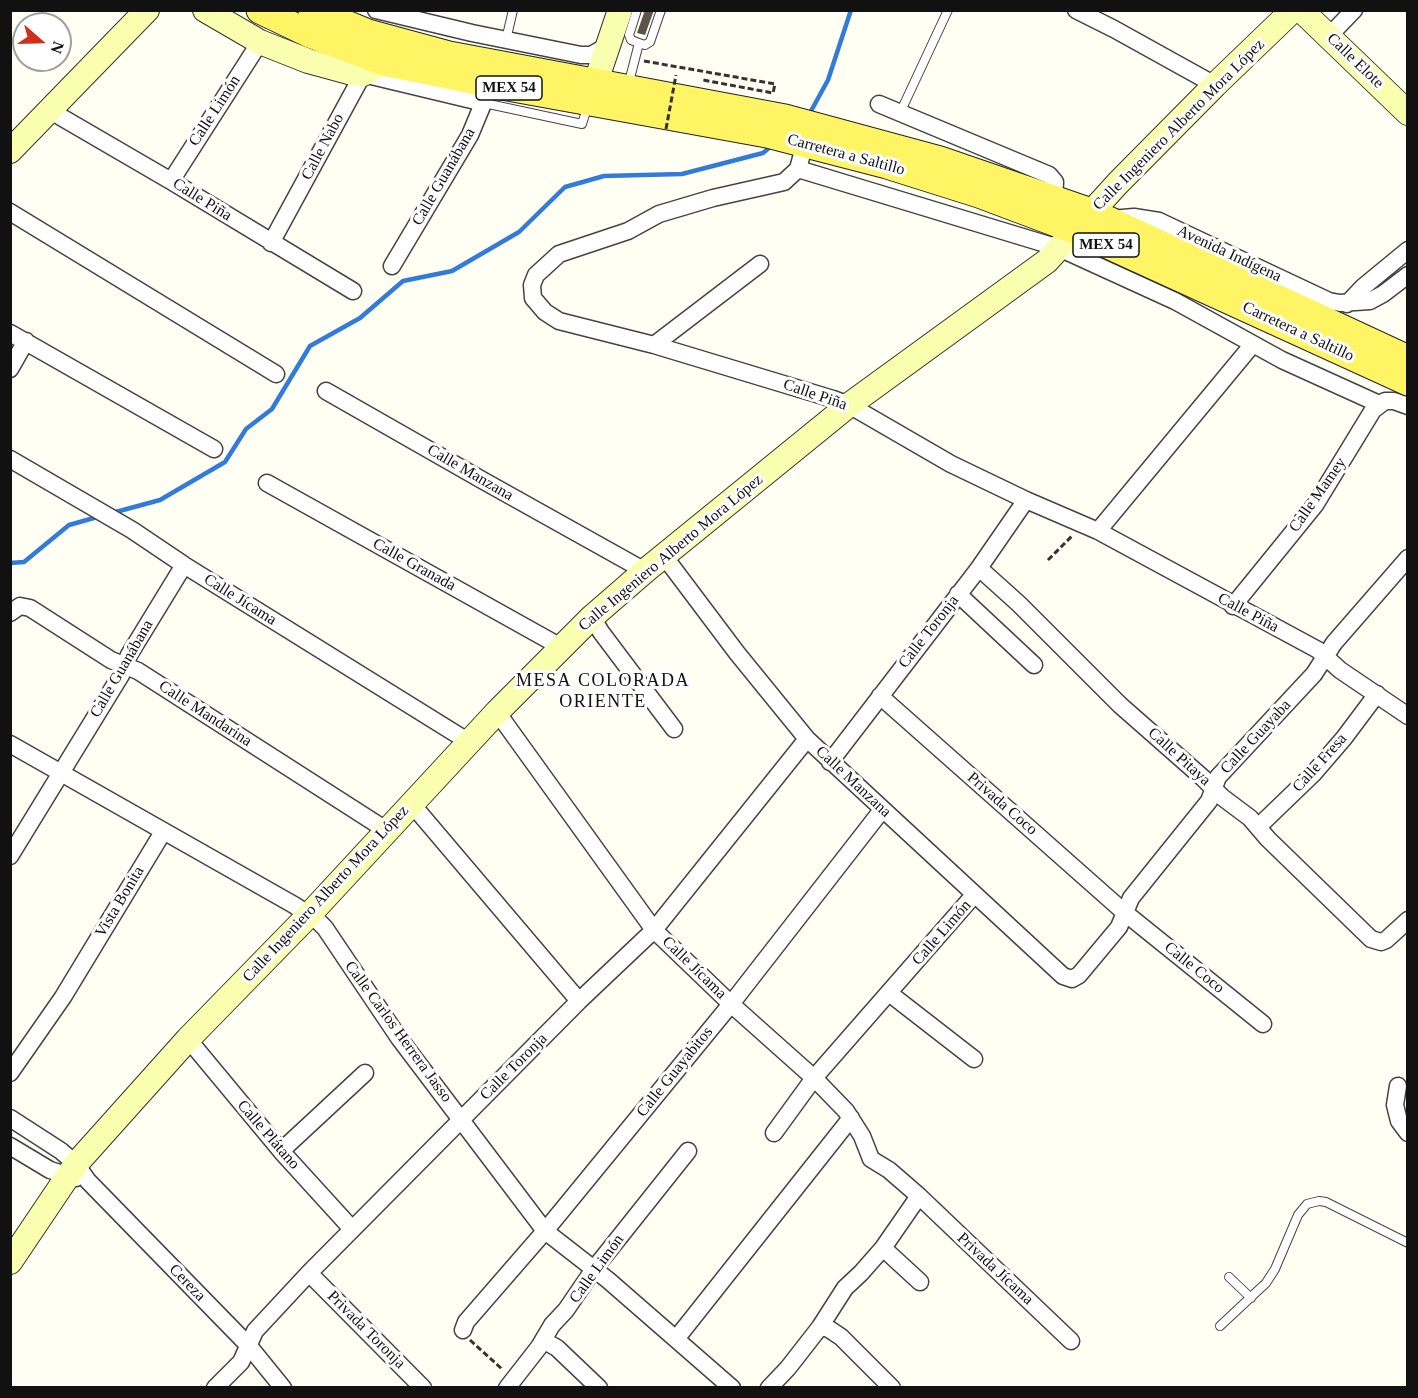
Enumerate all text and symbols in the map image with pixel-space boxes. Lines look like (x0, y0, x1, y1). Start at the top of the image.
north arrow (12, 12, 72, 72)
street label: Calle Elote (1323, 29, 1387, 93)
street label: Calle Ingeniero Alberto Mora López (1089, 35, 1269, 215)
text: N (48, 39, 67, 56)
street label: Calle Limón (185, 72, 245, 150)
road number: MEX 54 (476, 76, 542, 100)
street label: Calle Nabo (298, 111, 348, 183)
street label: Calle Guanábana (408, 125, 480, 229)
street label: Carretera a Saltillo (785, 130, 907, 180)
street label: Calle Piña (169, 174, 235, 226)
street label: Avenida Indígena (1174, 221, 1284, 287)
road number: MEX 54 (1073, 233, 1139, 257)
street label: Carretera a Saltillo (1239, 298, 1357, 366)
street label: Calle Piña (781, 375, 849, 415)
street label: Calle Manzana (423, 441, 517, 505)
street label: Calle Mamey (1285, 454, 1351, 536)
street label: Calle Ingeniero Alberto Mora López (575, 470, 767, 636)
street label: Calle Granada (369, 534, 459, 596)
street label: Calle Jícama (200, 570, 280, 630)
street label: Calle Piña (1214, 589, 1282, 637)
street label: Calle Toronja (895, 592, 963, 672)
street label: Calle Guanábana (86, 617, 158, 721)
district label: MESA COLORADA ORIENTE (516, 670, 690, 712)
street label: Calle Mandarina (155, 677, 255, 751)
street label: Calle Guayaba (1217, 696, 1295, 778)
street label: Calle Pitaya (1144, 724, 1214, 790)
street label: Calle Fresa (1289, 730, 1351, 796)
street label: Calle Manzana (811, 742, 895, 822)
street label: Privada Coco (963, 768, 1041, 840)
street label: Calle Ingeniero Alberto Mora López (239, 802, 413, 986)
street label: Vista Bonita (91, 863, 149, 941)
street label: Calle Limón (908, 896, 976, 970)
street label: Calle Jícama (658, 933, 730, 1003)
street label: Calle Coco (1160, 938, 1228, 998)
street label: Calle Carlos Herrera Jasso (340, 958, 456, 1106)
street label: Calle Guayabitos (633, 1023, 717, 1121)
street label: Calle Toronja (476, 1029, 552, 1105)
street label: Calle Plátano (233, 1096, 303, 1174)
street label: Privada Jícama (953, 1229, 1037, 1309)
street label: Calle Limón (566, 1231, 628, 1307)
street label: Cereza (165, 1260, 209, 1306)
street label: Privada Toronja (323, 1287, 409, 1373)

